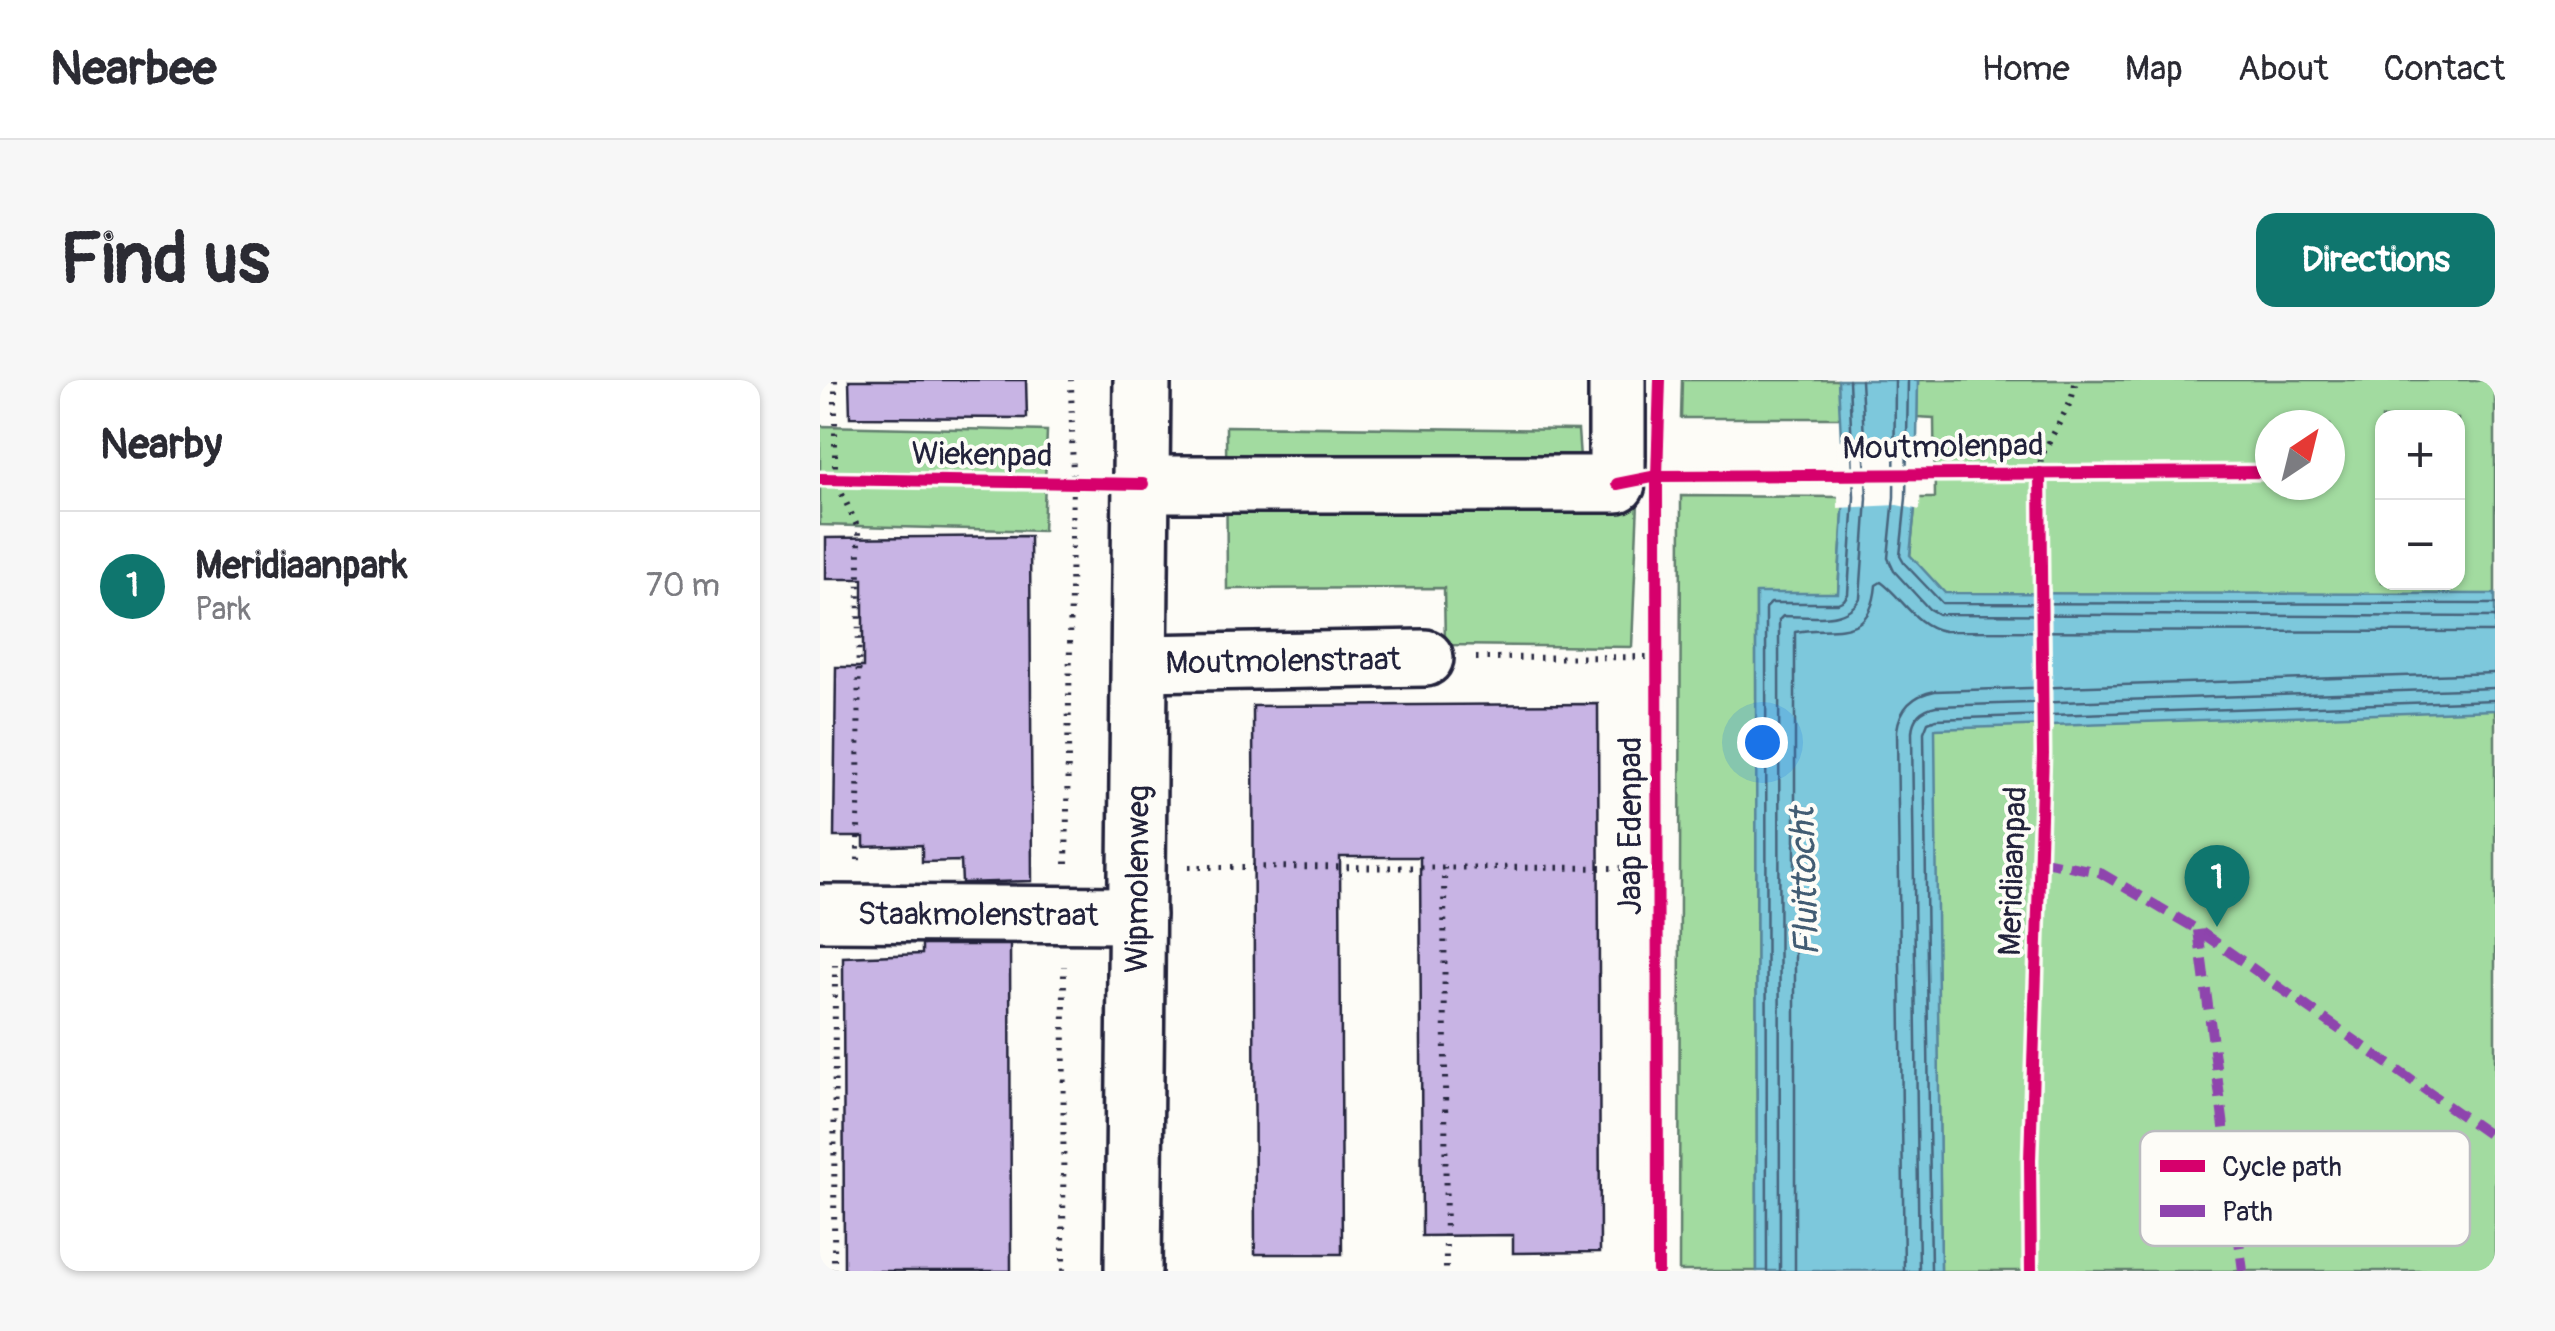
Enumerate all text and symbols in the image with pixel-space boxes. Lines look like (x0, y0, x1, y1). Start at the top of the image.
text: Nearbee (50, 39, 216, 99)
text: Home (1982, 47, 2070, 91)
text: Map (2125, 47, 2183, 91)
text: About (2238, 47, 2328, 91)
text: Contact (2383, 47, 2505, 91)
button: Directions (2256, 213, 2495, 307)
text: Find us (60, 216, 270, 304)
north arrow (2255, 410, 2345, 500)
map controls (2375, 410, 2465, 590)
button: + (2375, 410, 2465, 500)
text: Nearby (100, 419, 222, 471)
street label: Moutmolenpad (1842, 425, 2044, 469)
street label: Wiekenpad (911, 434, 1053, 476)
button: − (2375, 500, 2465, 590)
text: Meridiaanpark (195, 542, 408, 590)
text: 1 (126, 566, 139, 606)
text: 70 m (646, 566, 720, 606)
text: Park (195, 590, 251, 630)
street label: Moutmolenstraat (1165, 639, 1401, 684)
your location (1737, 717, 1788, 768)
street label: Jaap Edenpad (1611, 737, 1651, 915)
street label: Wipmolenweg (1117, 785, 1159, 973)
street label: Meridiaanpad (1990, 785, 2036, 957)
water label: Fluittocht (1780, 803, 1830, 957)
pin: 1 (2184, 844, 2250, 927)
street label: Staakmolenstraat (857, 894, 1099, 936)
legend (2140, 1131, 2470, 1246)
text: Cycle path (2222, 1150, 2342, 1185)
text: Path (2222, 1195, 2273, 1230)

